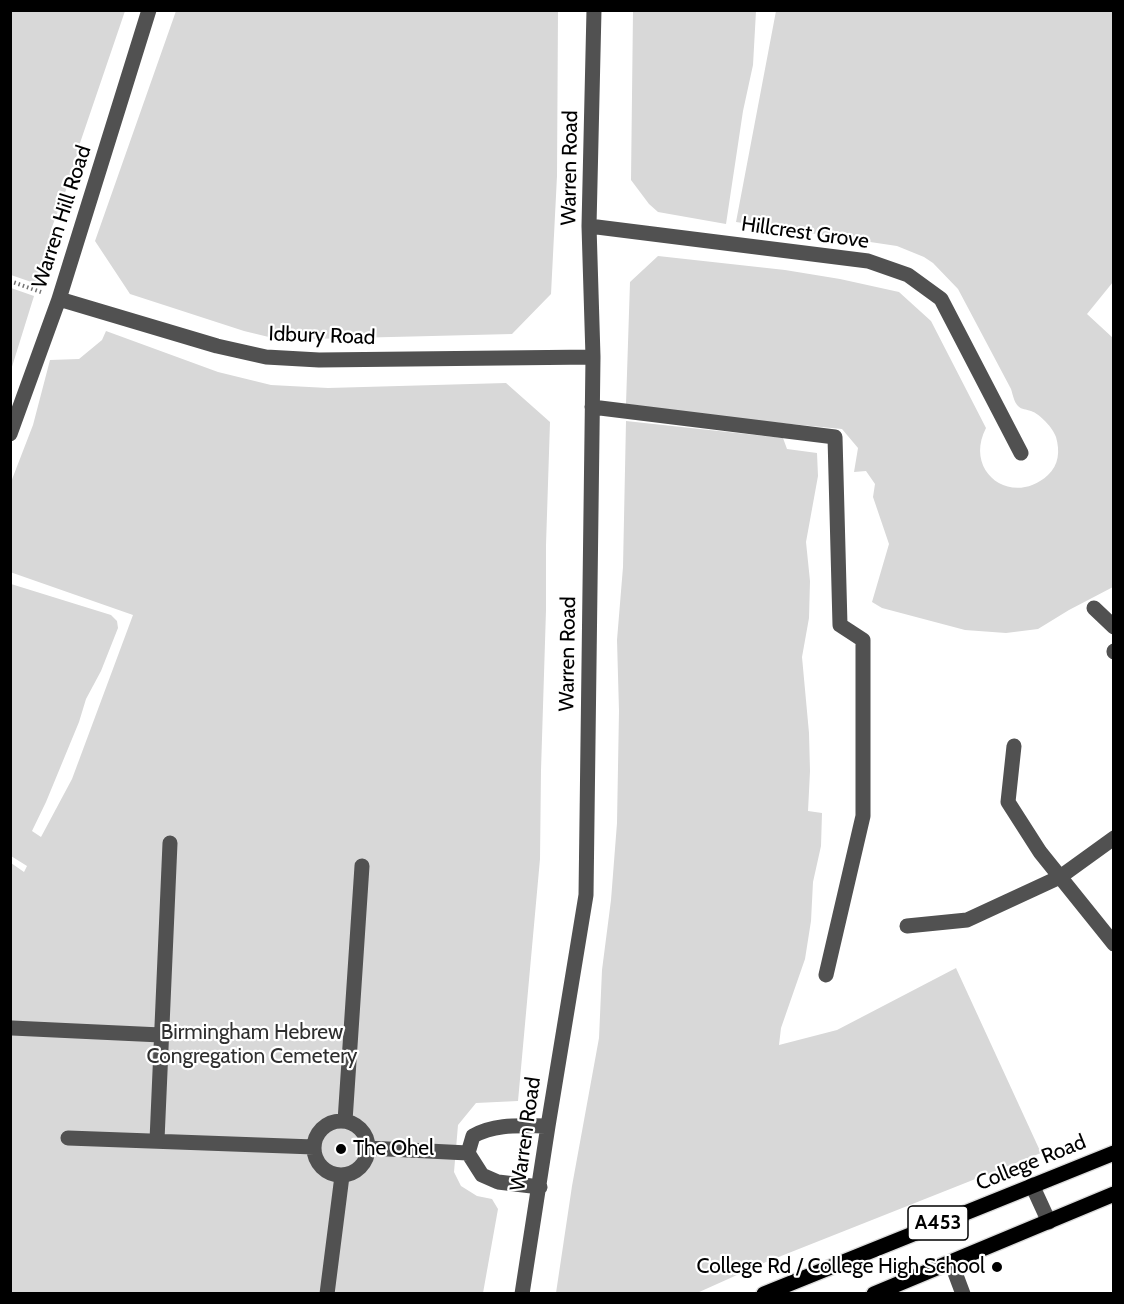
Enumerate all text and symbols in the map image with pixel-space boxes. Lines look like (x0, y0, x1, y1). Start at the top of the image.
street label: Warren Road (556, 110, 584, 226)
street label: Warren Hill Road (27, 142, 97, 292)
street label: Hillcrest Grove (740, 212, 870, 254)
street label: Idbury Road (268, 322, 376, 350)
street label: Warren Road (554, 596, 582, 712)
park label: Birmingham Hebrew Congregation Cemetery (147, 1020, 357, 1070)
street label: Warren Road (506, 1075, 546, 1193)
street label: College Road (972, 1130, 1090, 1196)
place label: The Ohel (353, 1136, 434, 1162)
marker: The Ohel (334, 1142, 348, 1156)
road number: A453 (908, 1206, 968, 1240)
place label: College Rd / College High School (697, 1254, 985, 1280)
marker: College Rd / College High School (990, 1260, 1004, 1274)

